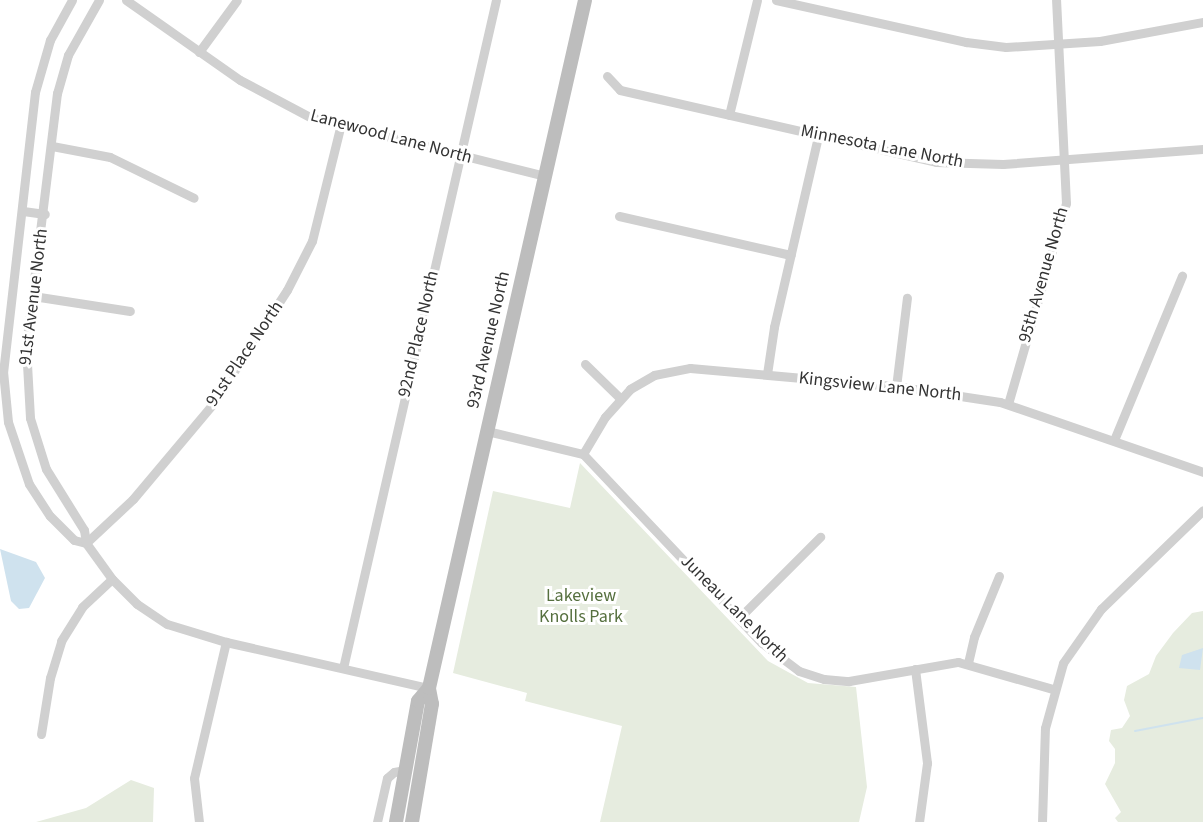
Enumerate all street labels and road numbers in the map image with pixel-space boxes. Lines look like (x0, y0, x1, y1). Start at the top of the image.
street label: Lanewood Lane North (308, 105, 474, 169)
street label: Minnesota Lane North (799, 121, 965, 173)
street label: 95th Avenue North (1014, 205, 1074, 345)
street label: 91st Avenue North (15, 228, 53, 366)
street label: 92nd Place North (394, 269, 444, 399)
street label: 93rd Avenue North (463, 269, 515, 411)
street label: 91st Place North (202, 297, 288, 411)
street label: Kingsview Lane North (798, 368, 962, 406)
street label: Juneau Lane North (676, 551, 792, 667)

